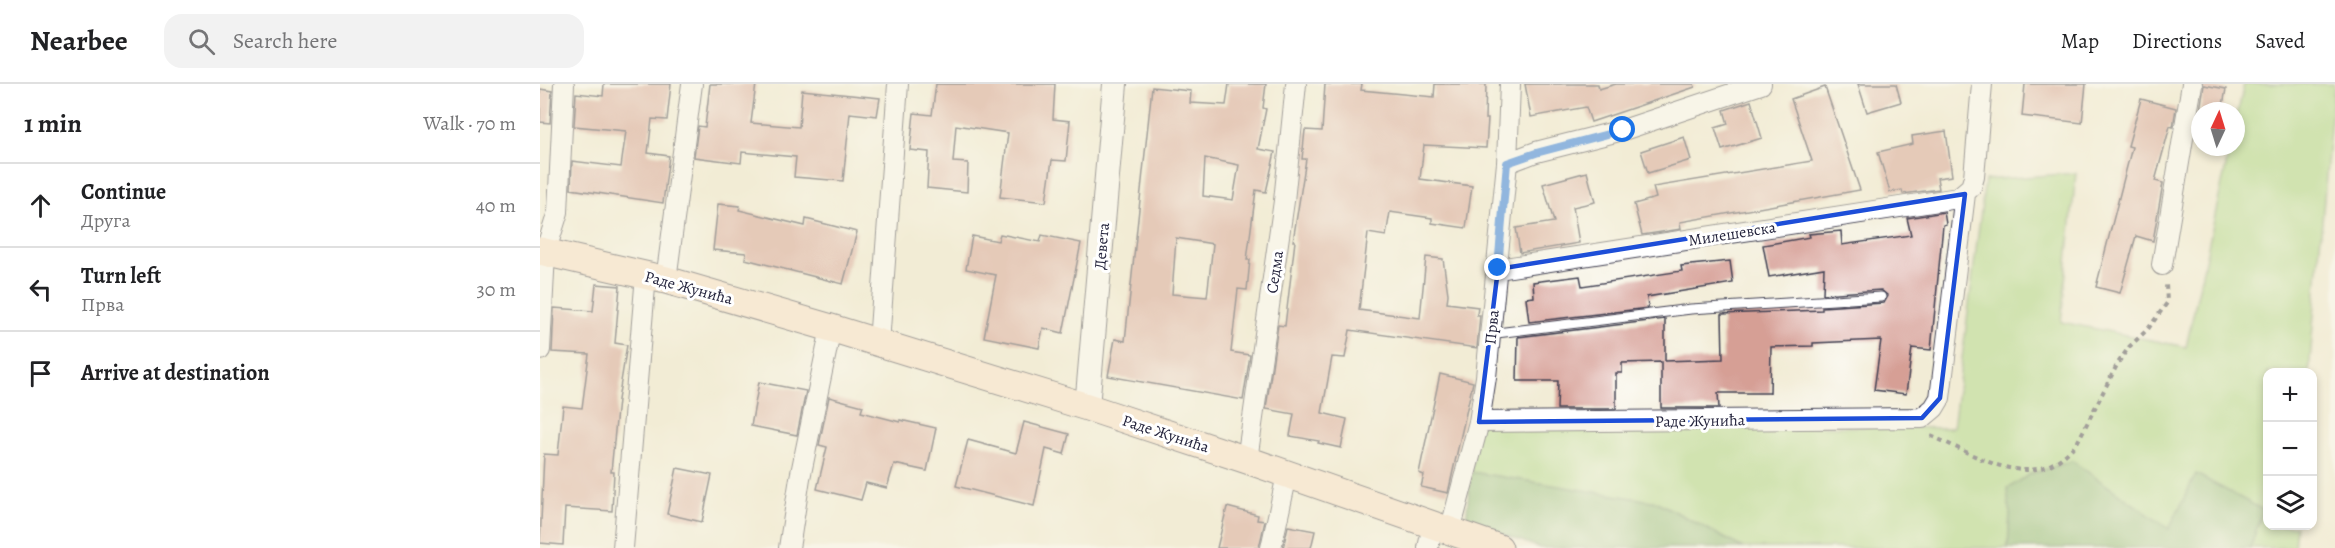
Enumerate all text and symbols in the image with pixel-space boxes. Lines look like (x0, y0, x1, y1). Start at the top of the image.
search box (164, 14, 584, 68)
text: Nearbee (30, 22, 128, 60)
icon: search (185, 25, 218, 58)
text: Search here (233, 26, 337, 56)
text: Map (2061, 27, 2099, 55)
text: Directions (2132, 27, 2222, 55)
text: Saved (2255, 27, 2305, 55)
north arrow (2191, 102, 2245, 156)
text: 1 min (24, 106, 82, 141)
text: Walk · 70 m (423, 110, 516, 137)
route start (1609, 116, 1635, 142)
text: Continue (81, 177, 166, 207)
icon: ahead (24, 189, 57, 222)
text: 40 m (476, 192, 516, 219)
text: Друга (81, 207, 131, 234)
street label: Милешевска (1687, 216, 1778, 252)
street label: Девета (1089, 221, 1115, 270)
street label: Седма (1261, 249, 1289, 295)
route end (1484, 254, 1510, 280)
text: Turn left (81, 261, 161, 291)
street label: Раде Жунића (642, 266, 736, 310)
icon: left (24, 273, 57, 306)
text: 30 m (476, 276, 516, 303)
text: Прва (81, 291, 124, 318)
street label: Прва (1479, 308, 1505, 346)
icon: arrive (24, 357, 57, 390)
text: Arrive at destination (81, 358, 270, 388)
map controls (2263, 368, 2317, 530)
button: + (2263, 368, 2317, 422)
street label: Раде Жунића (1655, 409, 1746, 433)
street label: Раде Жунића (1119, 410, 1213, 459)
button: − (2263, 422, 2317, 476)
button: layers (2263, 476, 2317, 530)

